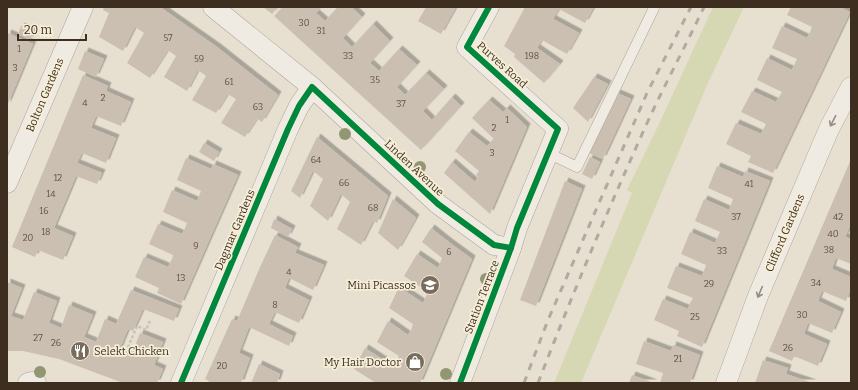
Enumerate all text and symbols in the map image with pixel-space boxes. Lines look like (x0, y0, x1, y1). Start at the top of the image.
scale bar (18, 16, 86, 42)
house number: 30 (299, 18, 310, 28)
text: 20 m (24, 23, 53, 37)
house number: 31 (317, 26, 326, 36)
house number: 57 (163, 33, 173, 43)
street label: Purves Road (474, 39, 530, 91)
house number: 1 (17, 44, 21, 54)
house number: 33 (343, 51, 353, 61)
house number: 198 (525, 51, 539, 61)
house number: 59 (194, 54, 204, 64)
street label: Bolton Gardens (24, 56, 66, 134)
house number: 3 (12, 63, 18, 73)
house number: 35 (370, 75, 380, 85)
house number: 61 (225, 77, 234, 87)
house number: 2 (101, 93, 106, 103)
house number: 4 (82, 98, 88, 108)
house number: 37 (396, 99, 406, 109)
house number: 63 (253, 102, 263, 112)
house number: 1 (505, 115, 509, 125)
one-way arrow (829, 115, 836, 127)
house number: 2 (492, 123, 497, 133)
street label: Linden Avenue (382, 137, 446, 199)
house number: 3 (489, 148, 495, 158)
house number: 64 (311, 155, 322, 165)
house number: 12 (54, 173, 62, 183)
house number: 66 (339, 178, 349, 188)
house number: 41 (745, 179, 754, 189)
street label: Dagmar Gardens (212, 188, 258, 272)
house number: 14 (47, 189, 56, 199)
street label: Clifford Gardens (763, 192, 807, 274)
house number: 68 (368, 203, 378, 213)
house number: 16 (40, 206, 48, 216)
house number: 37 (731, 212, 741, 222)
house number: 42 (833, 212, 843, 222)
house number: 18 (41, 227, 51, 237)
house number: 40 (827, 229, 839, 239)
house number: 20 (23, 233, 34, 243)
house number: 9 (193, 241, 199, 251)
house number: 38 (824, 245, 834, 255)
house number: 33 (717, 246, 727, 256)
house number: 6 (446, 247, 452, 257)
street label: Station Terrace (462, 258, 502, 336)
house number: 4 (286, 267, 292, 277)
house number: 13 (177, 273, 185, 283)
school or university icon: Mini Picassos (419, 274, 441, 296)
house number: 34 (811, 278, 822, 288)
place label: Mini Picassos (347, 279, 416, 292)
house number: 29 (704, 279, 714, 289)
one-way arrow (755, 286, 763, 298)
house number: 8 (272, 300, 278, 310)
house number: 30 (797, 310, 808, 320)
house number: 25 (690, 312, 700, 322)
house number: 27 (33, 333, 43, 343)
house number: 26 (51, 338, 61, 348)
restaurant icon: Selekt Chicken (69, 340, 91, 362)
house number: 26 (783, 343, 793, 353)
place label: Selekt Chicken (94, 345, 169, 358)
shop icon: My Hair Doctor (404, 351, 426, 373)
house number: 21 (674, 354, 683, 364)
place label: My Hair Doctor (324, 356, 401, 369)
house number: 20 (217, 361, 228, 371)

